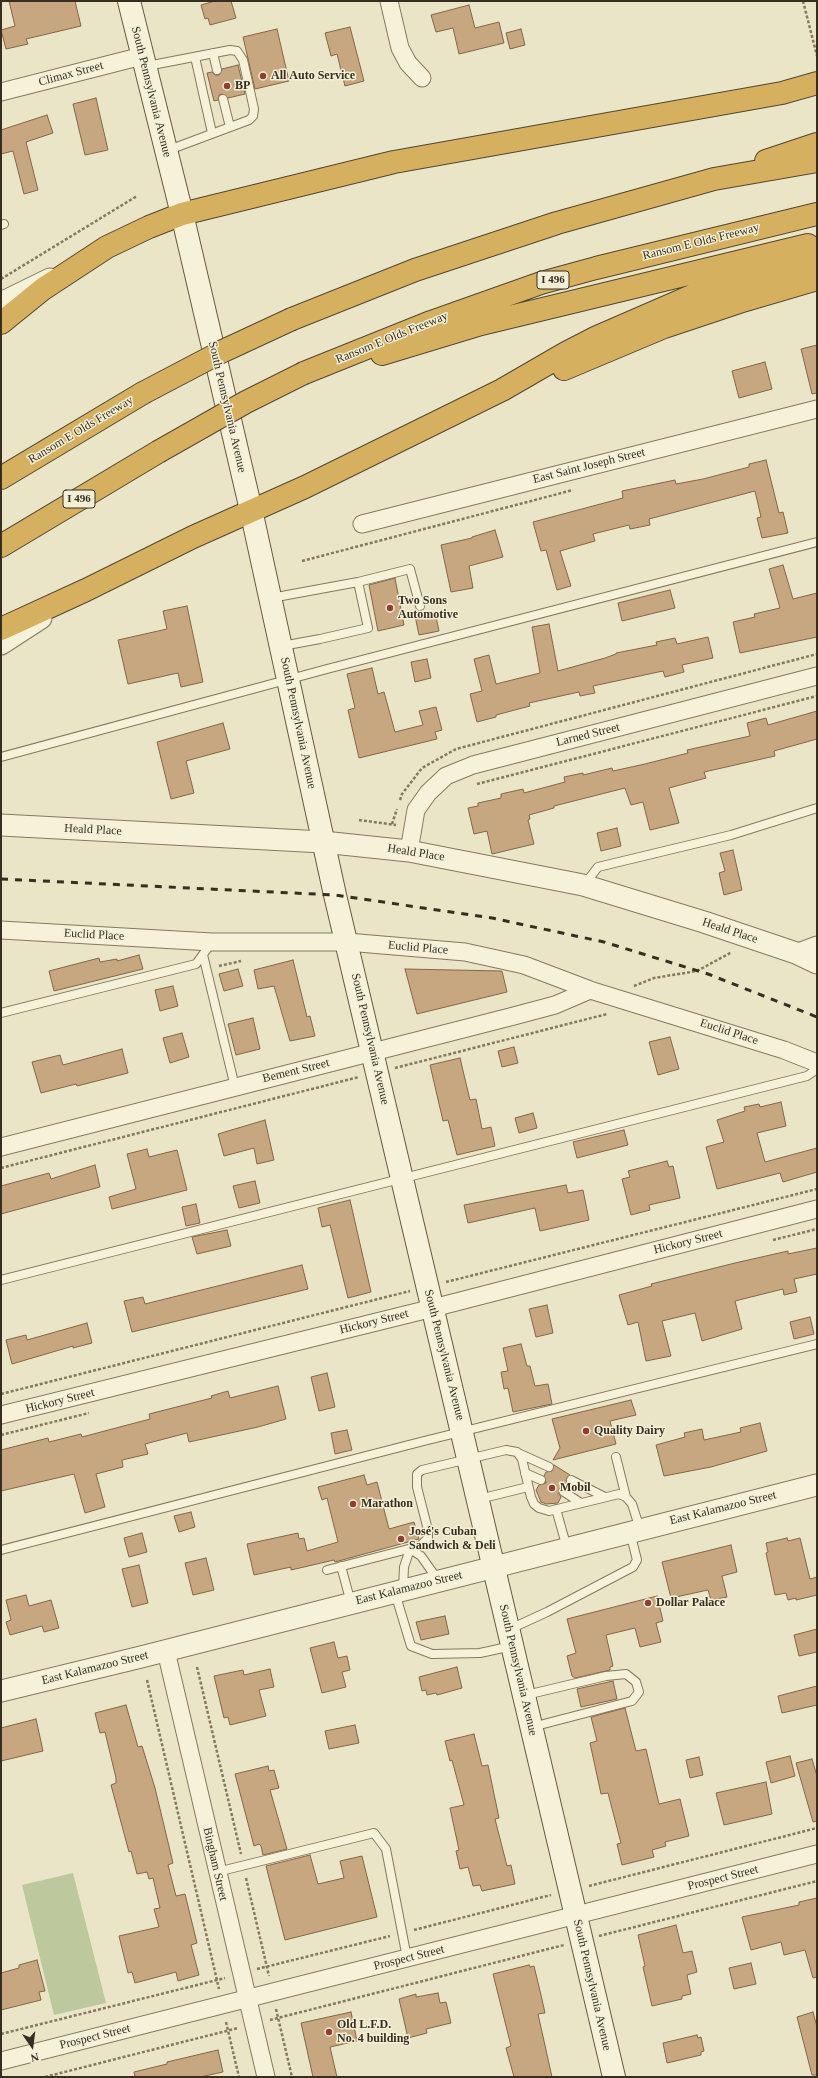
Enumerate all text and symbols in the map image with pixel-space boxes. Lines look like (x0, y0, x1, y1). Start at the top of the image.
street label: South Pennsylvania Avenue (128, 25, 174, 159)
street label: Climax Street (37, 58, 105, 90)
place label: All Auto Service (271, 69, 355, 83)
marker: All Auto Service (258, 71, 268, 81)
place label: BP (235, 79, 250, 93)
marker: BP (222, 81, 232, 91)
street label: Ransom E Olds Freeway (641, 221, 761, 263)
road number: I 496 (537, 271, 569, 289)
street label: Ransom E Olds Freeway (334, 309, 450, 367)
street label: South Pennsylvania Avenue (205, 340, 249, 474)
street label: Ransom E Olds Freeway (26, 393, 136, 467)
street label: East Saint Joseph Street (531, 445, 647, 487)
road number: I 496 (63, 490, 95, 508)
place label: Two Sons Automotive (398, 594, 458, 622)
marker: Two Sons Automotive (385, 603, 395, 613)
street label: South Pennsylvania Avenue (277, 656, 319, 790)
street label: Larned Street (555, 720, 621, 750)
street label: Heald Place (64, 821, 122, 839)
street label: Heald Place (386, 841, 446, 865)
street label: Heald Place (700, 915, 760, 947)
street label: Euclid Place (64, 926, 124, 944)
street label: Euclid Place (387, 938, 449, 958)
street label: South Pennsylvania Avenue (348, 972, 392, 1106)
street label: Euclid Place (698, 1016, 760, 1048)
street label: Bement Street (261, 1056, 331, 1086)
street label: Hickory Street (652, 1227, 724, 1257)
street label: South Pennsylvania Avenue (421, 1288, 467, 1422)
street label: Hickory Street (338, 1307, 410, 1337)
street label: Hickory Street (24, 1386, 96, 1416)
place label: Quality Dairy (594, 1424, 665, 1438)
marker: Quality Dairy (581, 1426, 591, 1436)
place label: Mobil (560, 1481, 591, 1495)
marker: Mobil (547, 1483, 557, 1493)
street label: East Kalamazoo Street (668, 1488, 778, 1528)
place label: Marathon (361, 1497, 413, 1511)
marker: Marathon (348, 1499, 358, 1509)
place label: José's Cuban Sandwich & Deli (409, 1525, 496, 1553)
marker: José's Cuban Sandwich & Deli (396, 1534, 406, 1544)
street label: East Kalamazoo Street (354, 1568, 464, 1608)
place label: Dollar Palace (656, 1596, 725, 1610)
marker: Dollar Palace (643, 1598, 653, 1608)
street label: South Pennsylvania Avenue (496, 1603, 540, 1737)
street label: East Kalamazoo Street (40, 1648, 150, 1688)
street label: Bingham Street (200, 1826, 230, 1902)
street label: Prospect Street (686, 1862, 760, 1894)
street label: South Pennsylvania Avenue (570, 1918, 614, 2052)
street label: Prospect Street (372, 1942, 446, 1974)
place label: Old L.F.D. No. 4 building (337, 2018, 409, 2046)
street label: Prospect Street (58, 2021, 132, 2053)
north arrow (12, 2026, 52, 2066)
marker: Old L.F.D. No. 4 building (324, 2027, 334, 2037)
text: N (30, 2051, 40, 2064)

